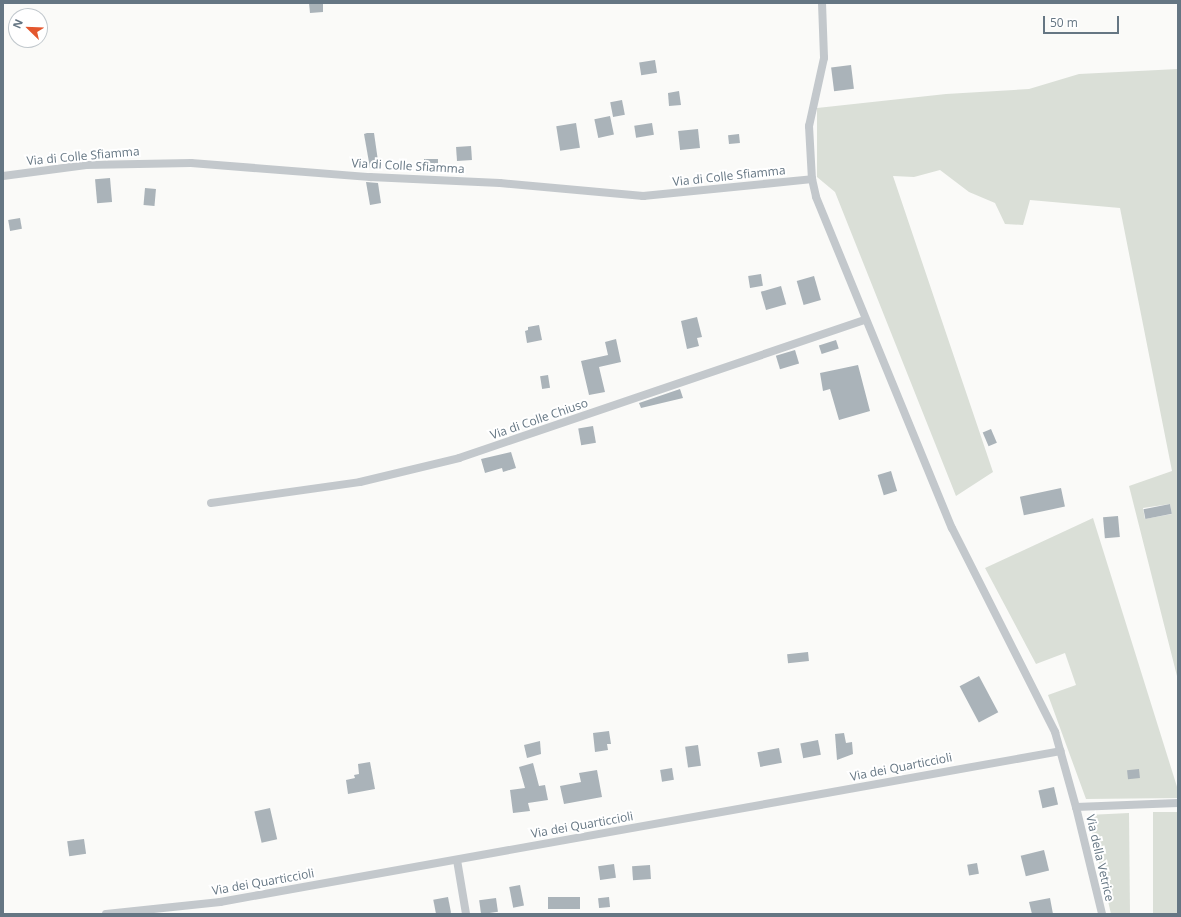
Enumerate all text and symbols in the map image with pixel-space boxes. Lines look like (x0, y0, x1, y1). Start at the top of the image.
north arrow (8, 8, 48, 48)
scale bar (1045, 8, 1121, 34)
text: 50 m (1050, 14, 1078, 31)
text: N (9, 16, 26, 31)
street label: Via di Colle Sfiamma (26, 144, 140, 168)
street label: Via di Colle Sfiamma (351, 156, 465, 176)
street label: Via di Colle Sfiamma (672, 163, 786, 189)
street label: Via di Colle Chiuso (488, 396, 590, 442)
street label: Via dei Quarticcioli (849, 750, 953, 784)
street label: Via dei Quarticcioli (530, 809, 634, 841)
street label: Via della Vetrice (1083, 813, 1117, 903)
street label: Via dei Quarticcioli (211, 866, 315, 898)

